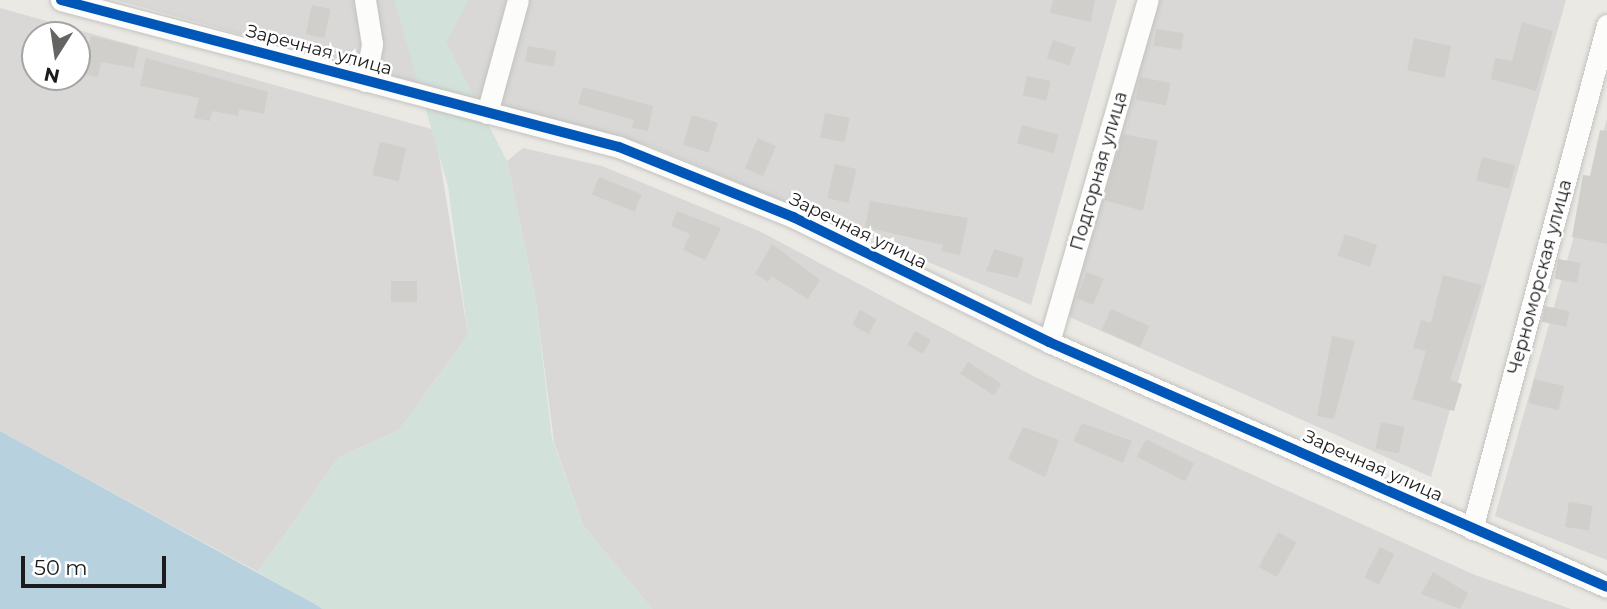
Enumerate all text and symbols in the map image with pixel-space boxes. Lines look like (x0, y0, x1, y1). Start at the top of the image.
street label: Заречная улица (244, 20, 394, 80)
north arrow (21, 21, 91, 91)
text: N (42, 62, 62, 88)
street label: Подгорная улица (1066, 89, 1132, 253)
street label: Черноморская улица (1504, 177, 1576, 377)
street label: Заречная улица (786, 188, 930, 274)
street label: Заречная улица (1300, 426, 1446, 506)
scale bar (24, 542, 170, 586)
text: 50 m (34, 555, 88, 580)

